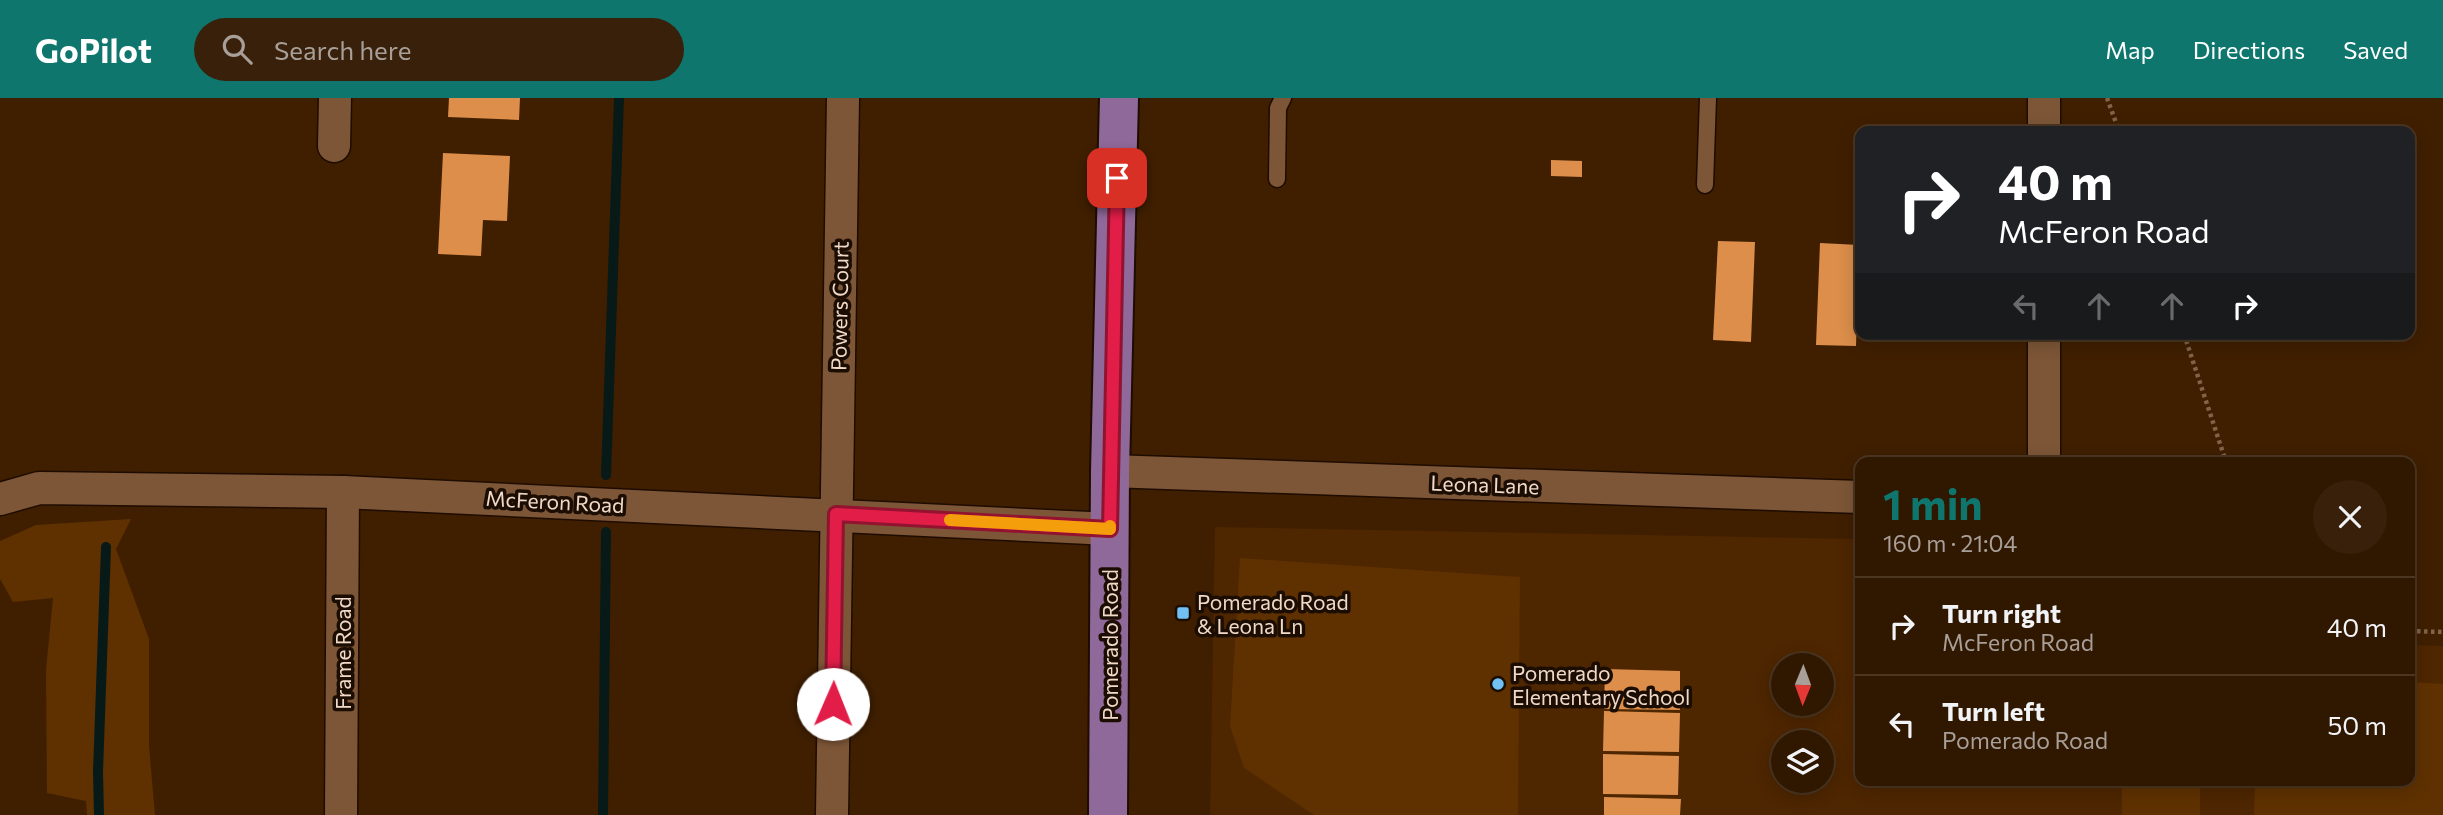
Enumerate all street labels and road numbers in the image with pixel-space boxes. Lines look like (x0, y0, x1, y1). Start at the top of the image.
street label: Powers Court (825, 241, 853, 371)
street label: Leona Lane (1430, 470, 1540, 498)
street label: McFeron Road (485, 485, 625, 517)
street label: Pomerado Road (1097, 569, 1122, 721)
street label: Frame Road (330, 596, 355, 710)

